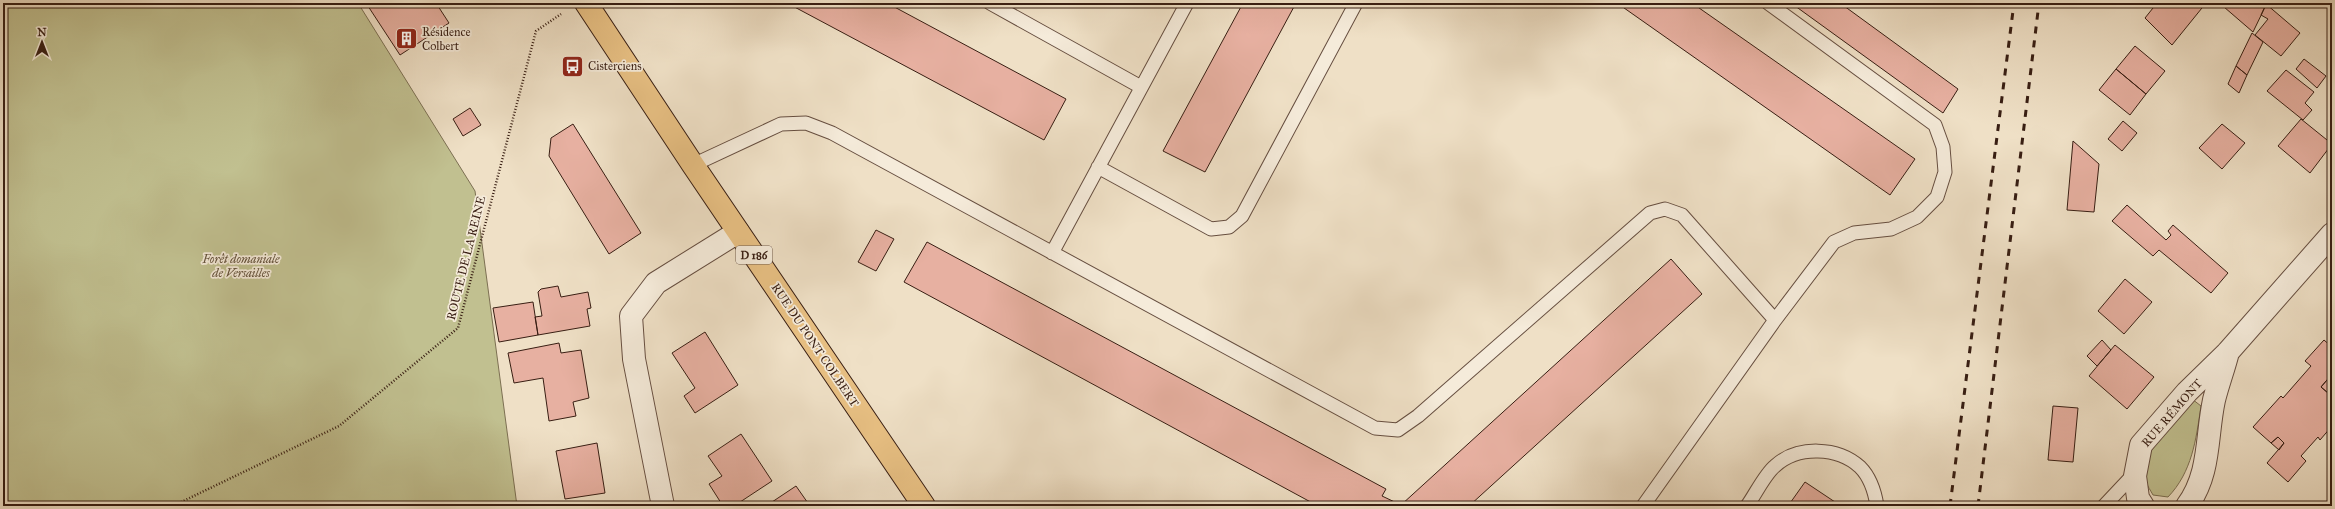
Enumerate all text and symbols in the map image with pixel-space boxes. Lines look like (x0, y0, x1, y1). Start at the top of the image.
north arrow (22, 22, 62, 62)
place label: Résidence Colbert (422, 25, 471, 53)
text: N (37, 26, 47, 39)
building icon: Résidence Colbert (394, 26, 420, 52)
bus stop icon: Cisterciens (560, 53, 586, 79)
place label: Cisterciens (588, 59, 642, 73)
street label: ROUTE DE LA REINE (444, 194, 488, 322)
road number: D 186 (736, 246, 772, 264)
park label: Forêt domaniale de Versailles (201, 252, 280, 280)
street label: RUE DU PONT COLBERT (768, 281, 862, 409)
street label: RUE RÉMONT (2137, 375, 2205, 450)

